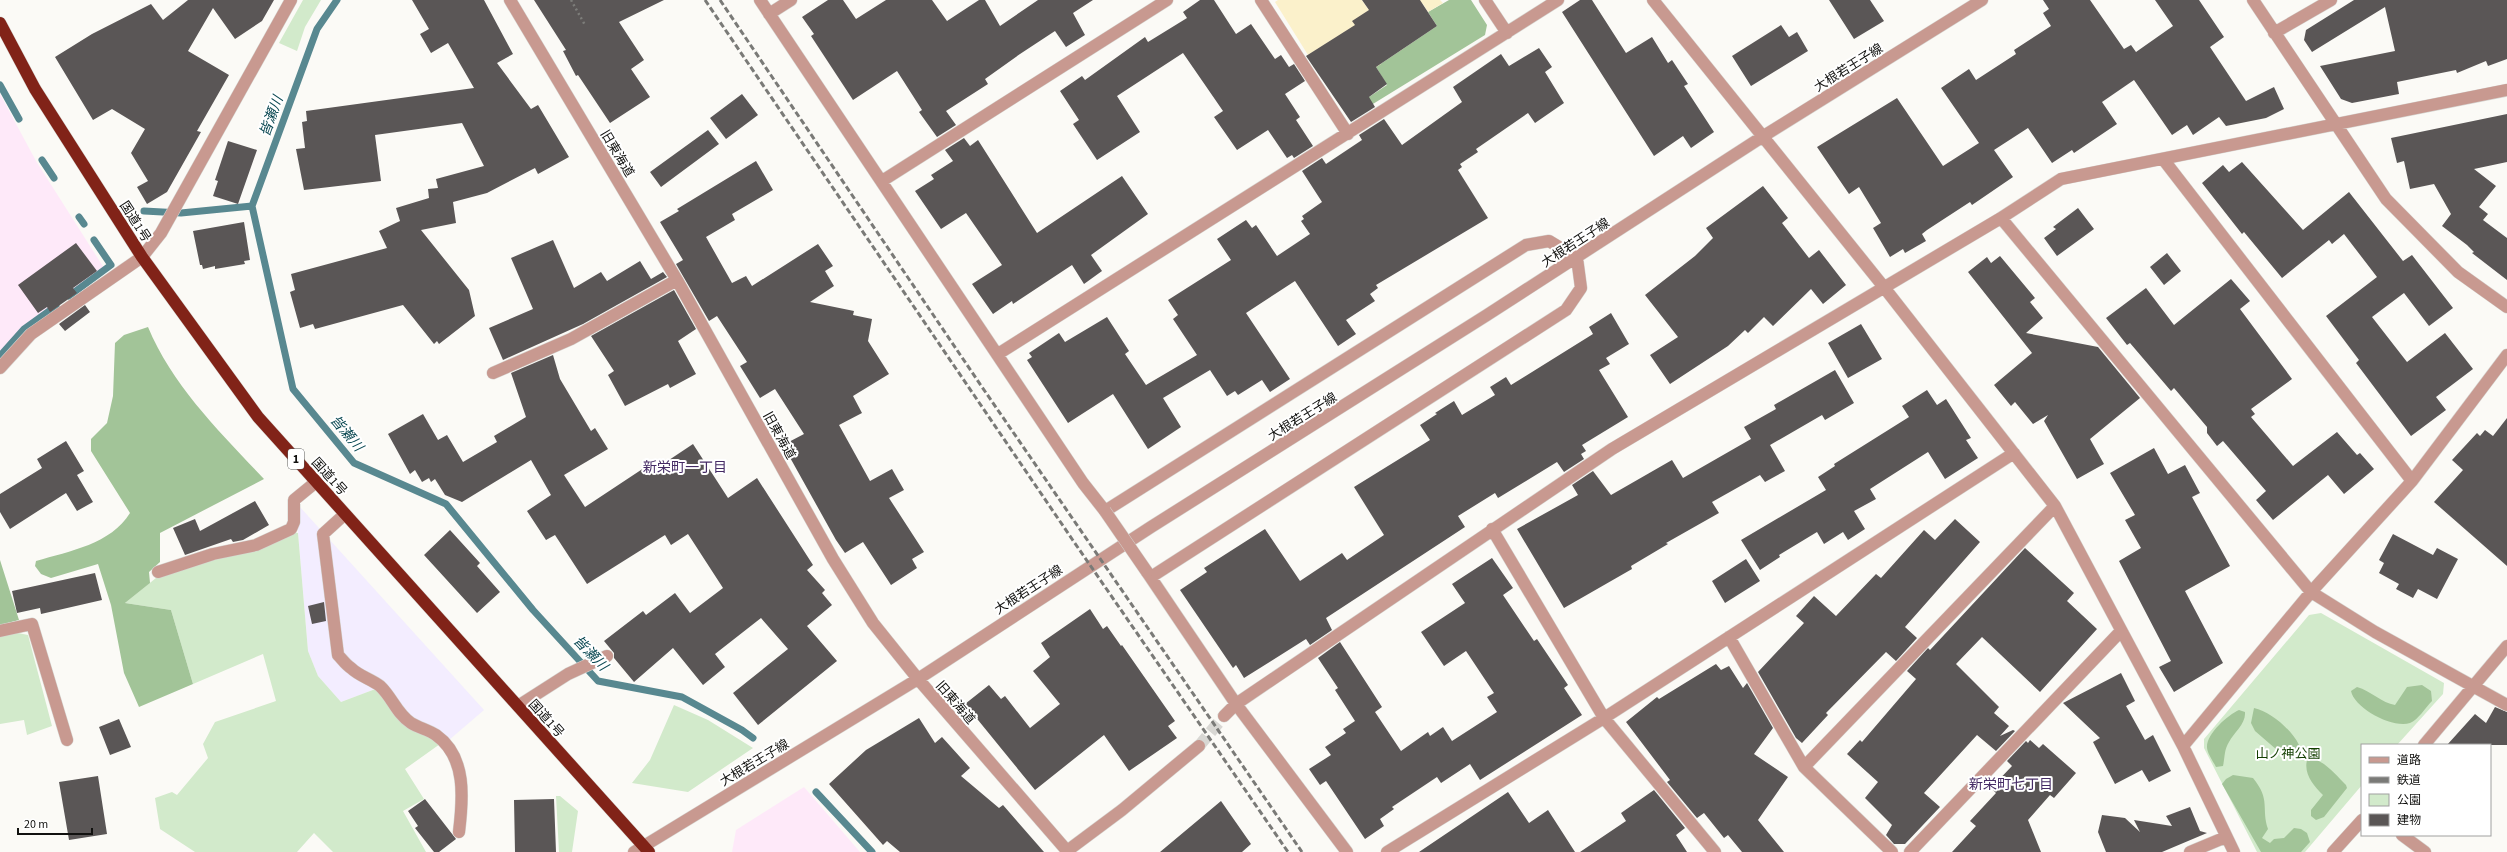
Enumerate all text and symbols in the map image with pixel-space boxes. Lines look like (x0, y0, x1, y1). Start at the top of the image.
street label: 大根若王子線 (1811, 40, 1886, 96)
water label: 皆瀬川 (255, 91, 289, 139)
street label: 旧東海道 (596, 127, 638, 180)
street label: 国道1号 (115, 198, 155, 246)
street label: 大根若王子線 (1538, 214, 1613, 272)
street label: 大根若王子線 (1265, 389, 1340, 445)
street label: 旧東海道 (759, 408, 800, 463)
water label: 皆瀬川 (325, 411, 369, 458)
road number: 1 (288, 449, 304, 469)
street label: 国道1号 (307, 454, 351, 500)
district label: 新栄町一丁目 (643, 458, 727, 478)
street label: 大根若王子線 (991, 561, 1066, 619)
water label: 皆瀬川 (568, 632, 613, 677)
street label: 旧東海道 (931, 677, 979, 728)
street label: 国道1号 (524, 696, 568, 742)
street label: 大根若王子線 (716, 735, 793, 791)
legend (2361, 744, 2491, 836)
park label: 山ノ神公園 (2255, 745, 2321, 763)
text: 道路 (2397, 752, 2421, 769)
text: 鉄道 (2397, 772, 2421, 789)
district label: 新栄町七丁目 (1969, 775, 2053, 795)
text: 公園 (2397, 792, 2421, 809)
scale bar (18, 810, 92, 836)
text: 建物 (2397, 812, 2421, 829)
text: 20 m (24, 816, 48, 833)

